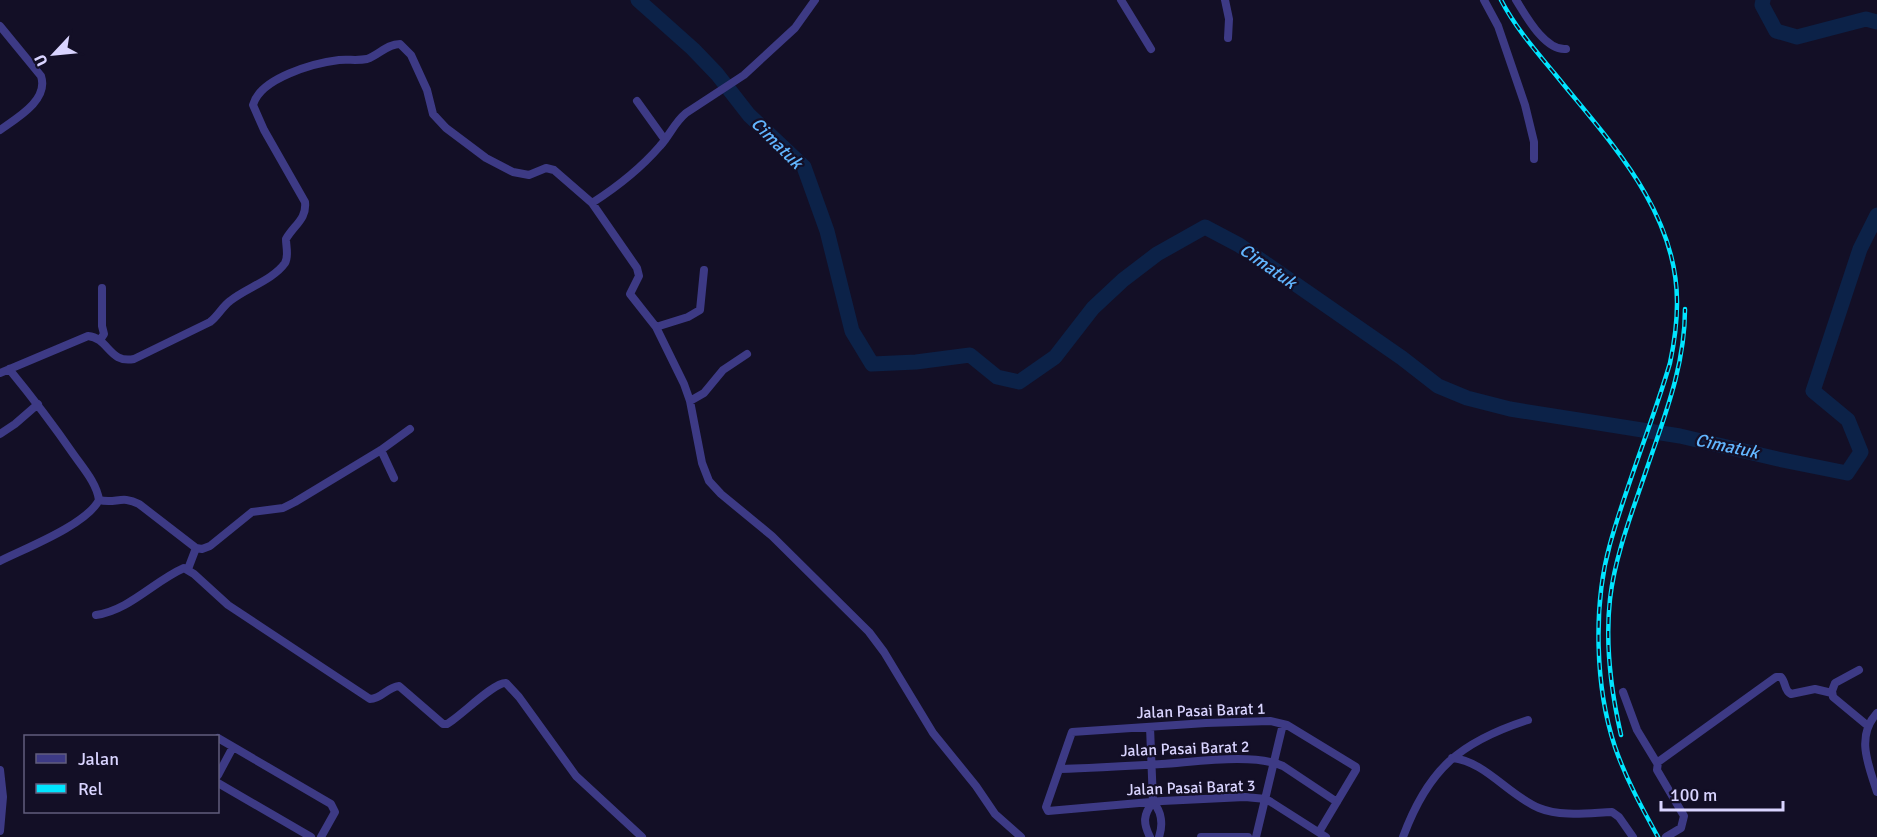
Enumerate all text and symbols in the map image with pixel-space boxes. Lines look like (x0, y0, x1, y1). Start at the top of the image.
north arrow (24, 24, 84, 84)
text: U (30, 51, 53, 69)
water label: Cimatuk (747, 113, 809, 175)
water label: Cimatuk (1235, 239, 1302, 295)
water label: Cimatuk (1693, 429, 1763, 464)
street label: Jalan Pasai Barat 1 (1136, 699, 1266, 723)
legend (24, 735, 219, 813)
street label: Jalan Pasai Barat 2 (1120, 737, 1250, 761)
text: Jalan (78, 748, 119, 770)
scale bar (1661, 774, 1782, 812)
street label: Jalan Pasai Barat 3 (1126, 776, 1256, 800)
text: Rel (78, 778, 103, 800)
text: 100 m (1670, 784, 1717, 806)

